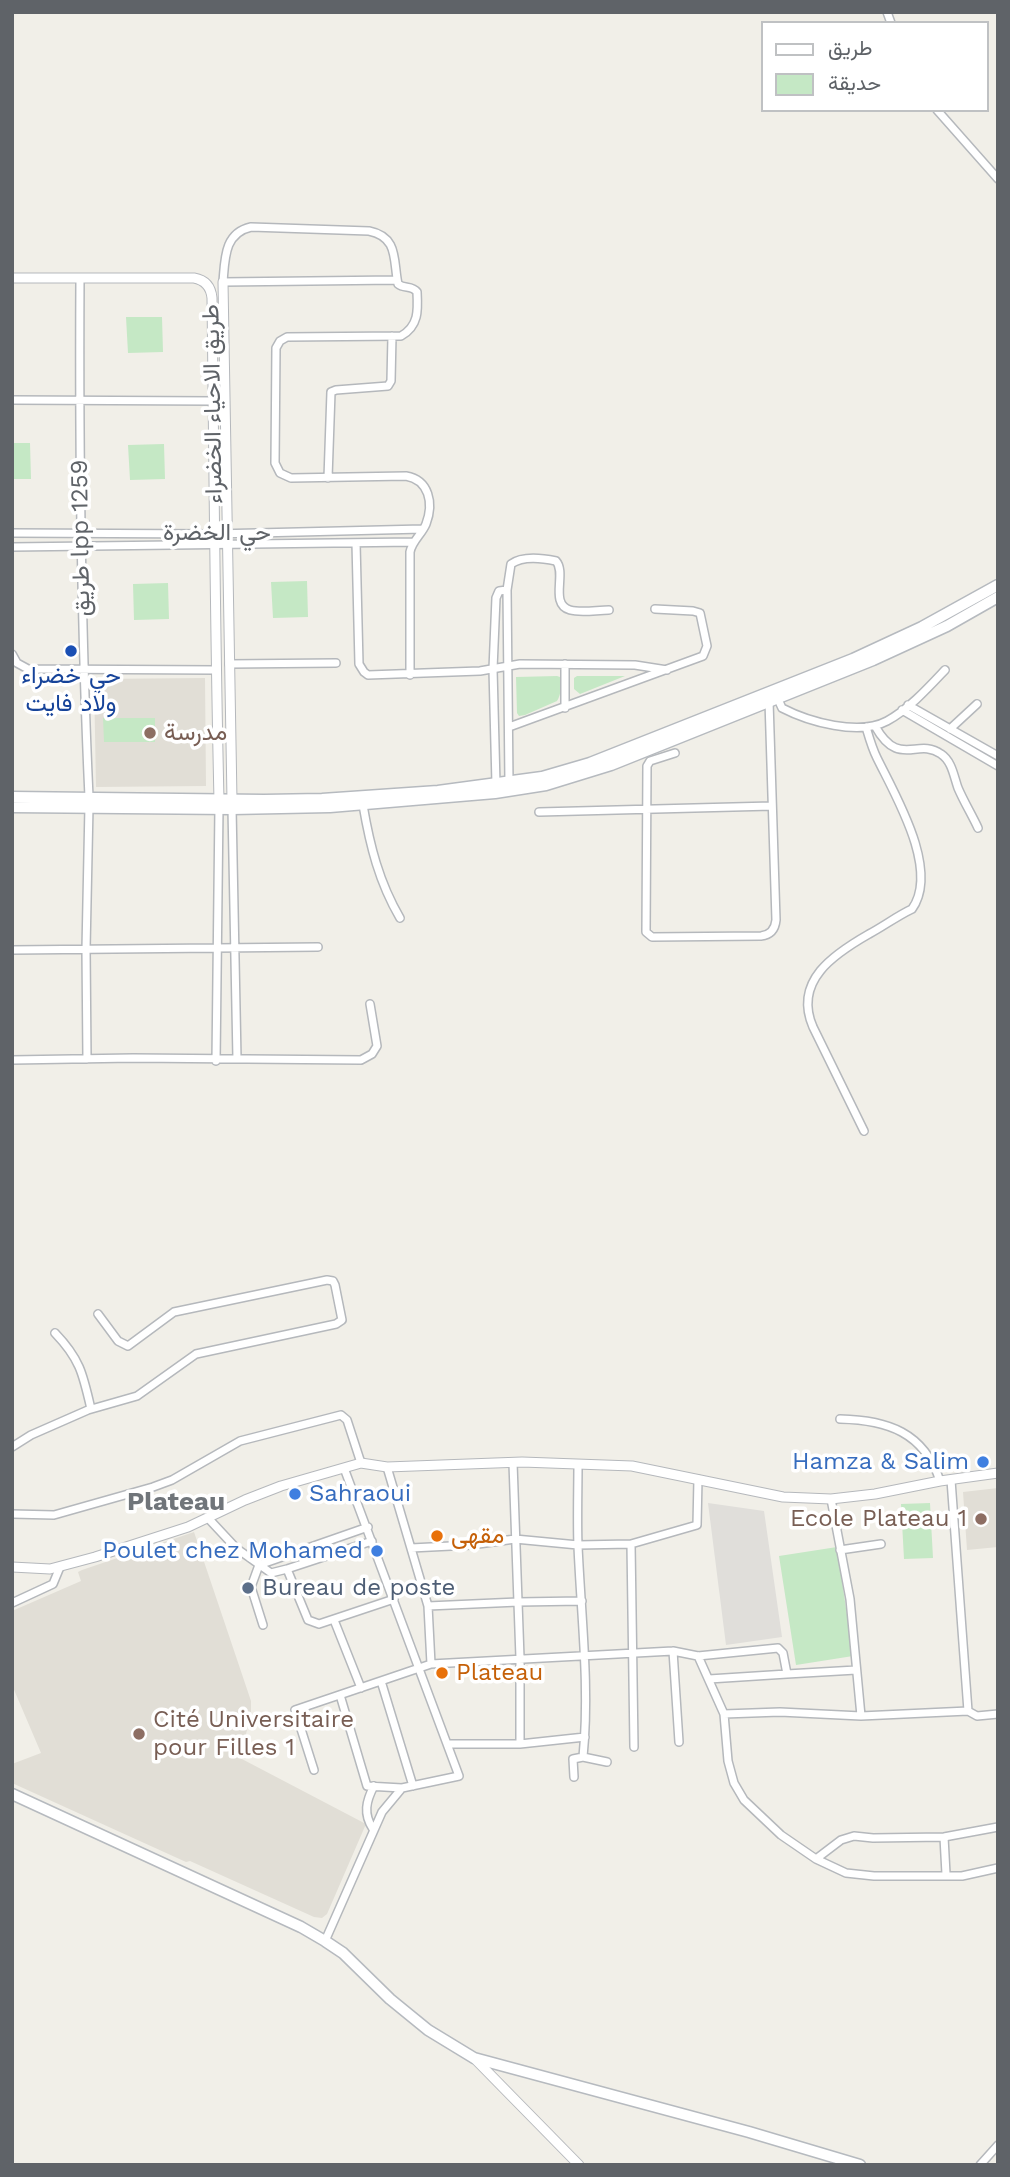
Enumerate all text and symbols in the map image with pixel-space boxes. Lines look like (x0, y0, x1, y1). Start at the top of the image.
legend (762, 21, 989, 112)
text: طريق (828, 35, 873, 60)
text: حديقة (828, 70, 881, 95)
street label: طريق الاحياء الخضراء (197, 304, 229, 504)
street label: طريق lpp 1259 (65, 459, 97, 617)
street label: حي الخضرة (163, 519, 271, 547)
marker: حي خضراء ولاد فايت (63, 643, 79, 659)
place label: حي خضراء ولاد فايت (21, 662, 121, 718)
place label: مدرسة (164, 719, 227, 747)
marker: مدرسة (142, 725, 158, 741)
place label: Hamza & Salim (792, 1448, 969, 1476)
marker: Hamza & Salim (975, 1454, 991, 1470)
place label: Sahraoui (309, 1480, 411, 1508)
district label: Plateau (127, 1486, 225, 1518)
marker: Sahraoui (287, 1486, 303, 1502)
place label: Ecole Plateau 1 (790, 1505, 967, 1533)
marker: Ecole Plateau 1 (973, 1511, 989, 1527)
place label: مقهى (451, 1522, 504, 1550)
marker: مقهى (429, 1528, 445, 1544)
place label: Poulet chez Mohamed (102, 1537, 363, 1565)
marker: Poulet chez Mohamed (369, 1543, 385, 1559)
place label: Bureau de poste (262, 1574, 455, 1602)
marker: Bureau de poste (240, 1580, 256, 1596)
place label: Plateau (456, 1659, 543, 1687)
marker: Plateau (434, 1665, 450, 1681)
place label: Cité Universitaire pour Filles 1 (153, 1706, 354, 1762)
marker: Cité Universitaire pour Filles 1 (131, 1726, 147, 1742)

